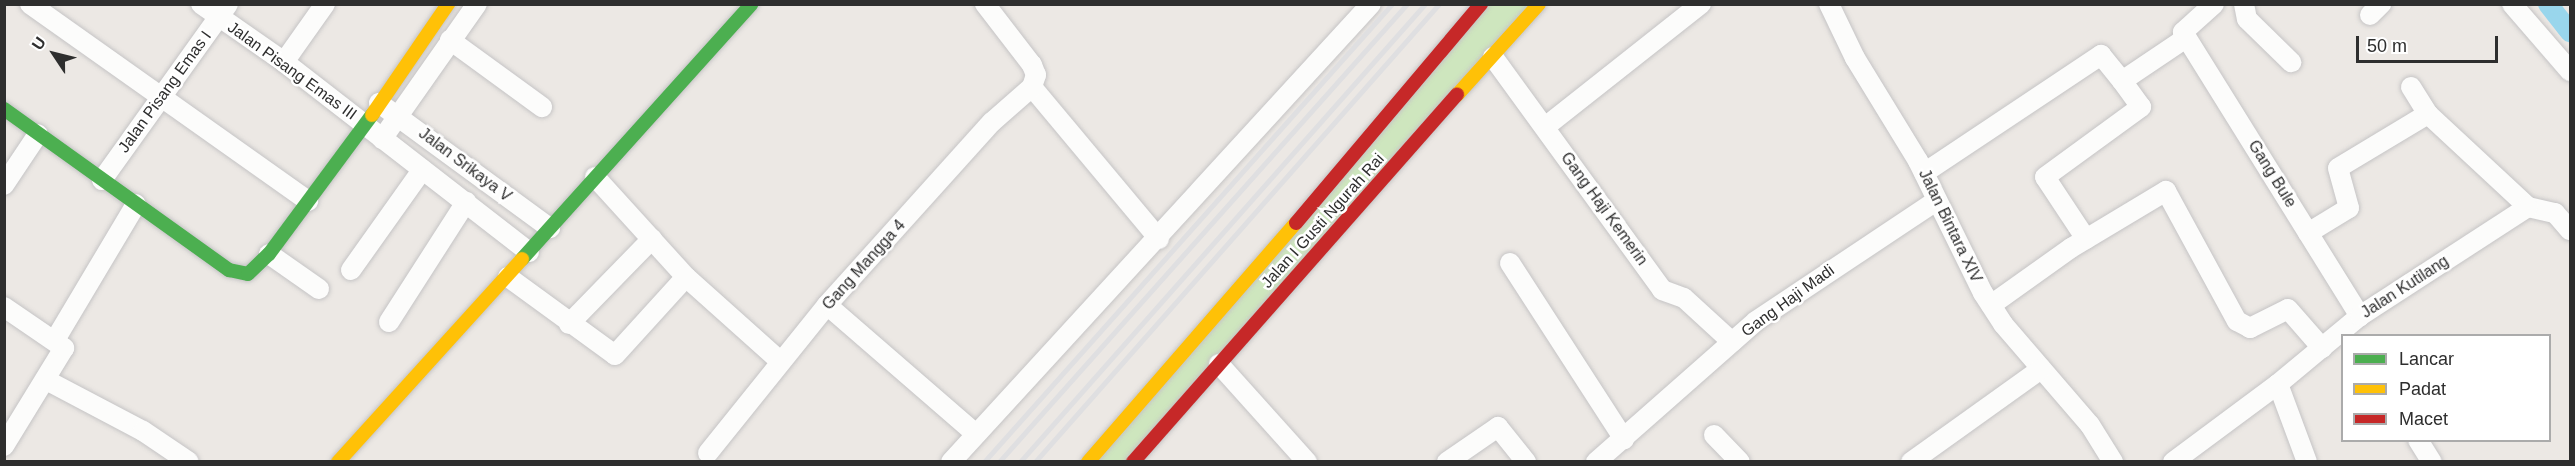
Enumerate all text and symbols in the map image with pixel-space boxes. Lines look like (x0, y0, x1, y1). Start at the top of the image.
street label: Jalan Pisang Emas III (224, 18, 360, 124)
north arrow (24, 24, 84, 84)
scale bar (2359, 24, 2502, 62)
street label: Jalan Pisang Emas I (114, 27, 216, 157)
text: U (29, 34, 49, 53)
text: 50 m (2367, 36, 2407, 56)
street label: Jalan Srikaya V (415, 124, 515, 206)
street label: Gang Bule (2244, 137, 2300, 211)
street label: Gang Haji Kemerin (1557, 149, 1651, 269)
street label: Jalan I Gusti Ngurah Rai (1258, 150, 1388, 292)
street label: Jalan Bintara XIV (1914, 166, 1986, 286)
street label: Gang Mangga 4 (818, 216, 910, 314)
street label: Jalan Kutilang (2358, 252, 2452, 322)
street label: Gang Haji Madi (1738, 261, 1838, 341)
legend (2341, 334, 2551, 442)
text: Lancar (2399, 349, 2454, 369)
text: Padat (2399, 379, 2446, 399)
text: Macet (2399, 409, 2448, 429)

